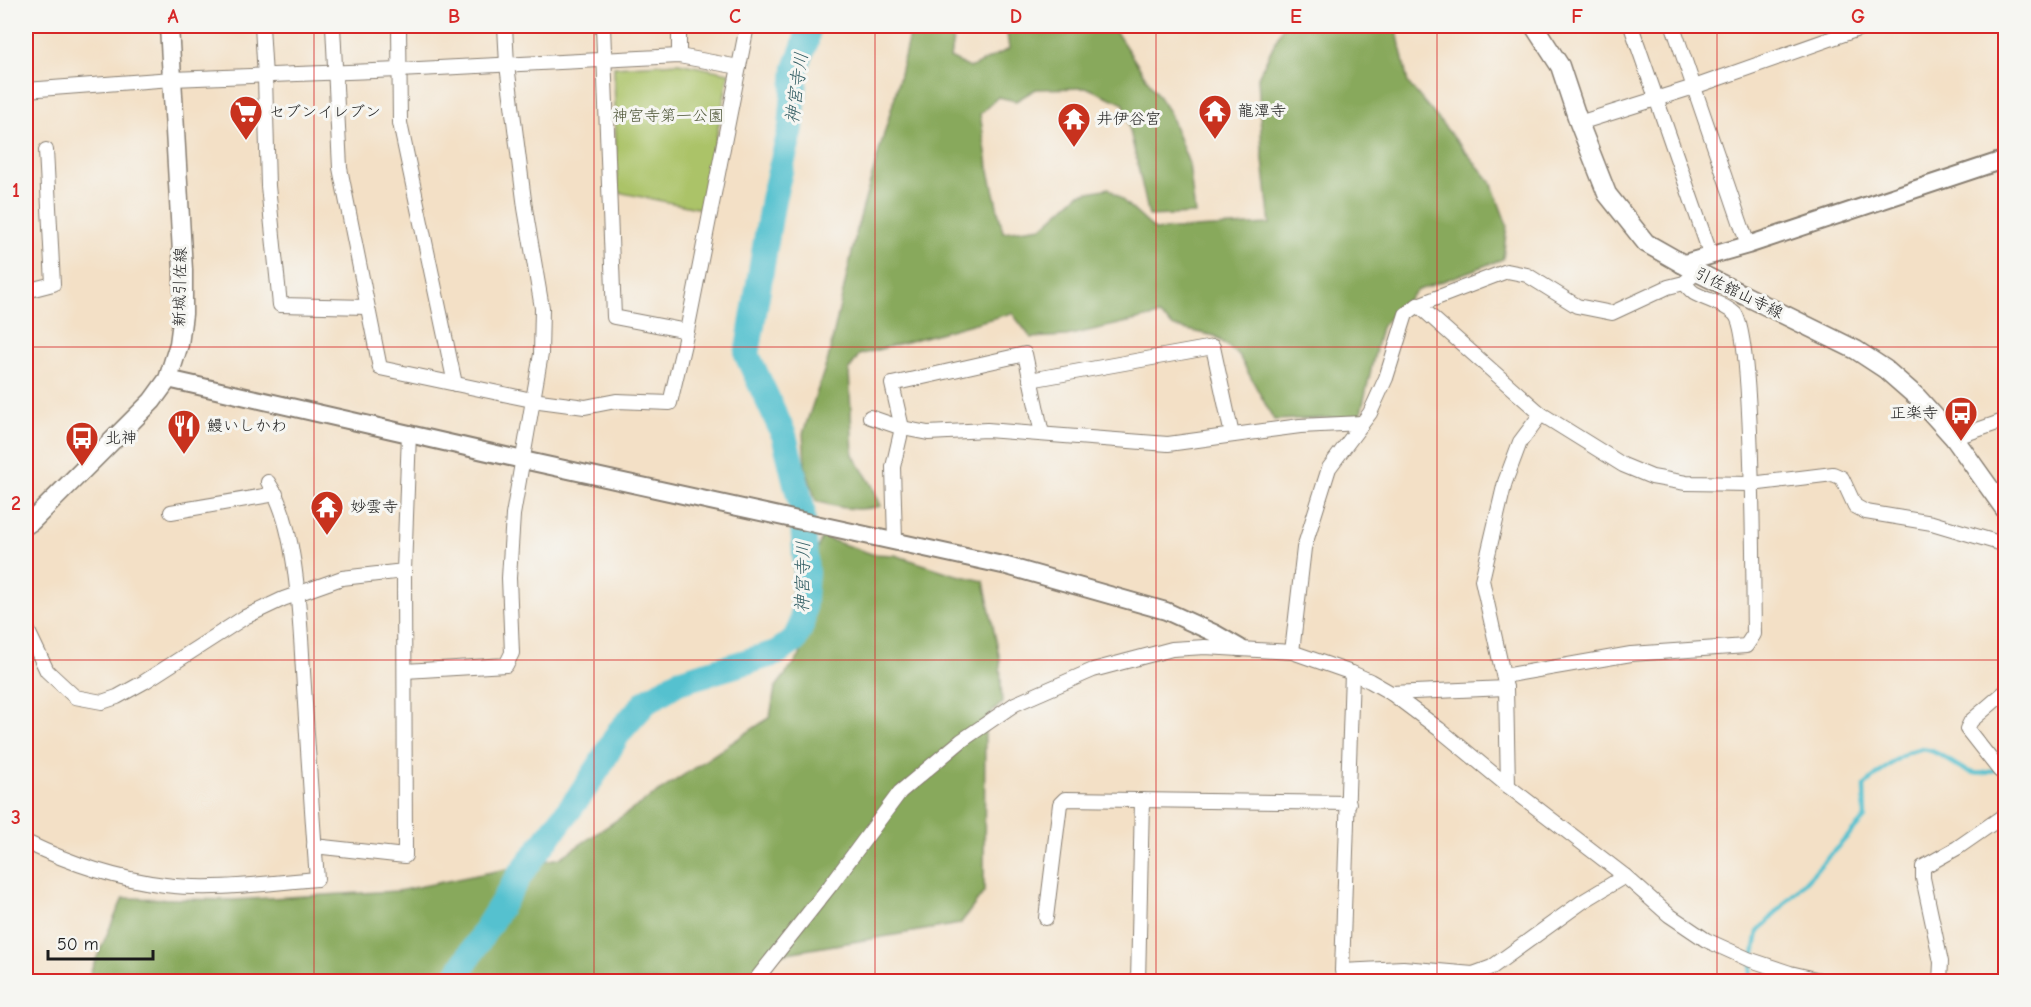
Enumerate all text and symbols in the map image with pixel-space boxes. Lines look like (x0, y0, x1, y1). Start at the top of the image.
text: A (167, 5, 179, 28)
text: B (448, 5, 460, 28)
text: C (729, 5, 741, 28)
text: D (1010, 5, 1022, 28)
text: E (1290, 5, 1302, 28)
text: F (1571, 5, 1583, 28)
text: G (1851, 5, 1865, 28)
water label: 神宮寺川 (782, 51, 812, 125)
temple icon: 龍潭寺 (1197, 93, 1233, 140)
supermarket icon: セブンイレブン (228, 94, 264, 141)
temple icon: 井伊谷宮 (1056, 101, 1092, 148)
place label: 龍潭寺 (1238, 102, 1286, 120)
place label: セブンイレブン (269, 103, 381, 121)
park label: 神宮寺第一公園 (612, 107, 724, 125)
place label: 井伊谷宮 (1097, 110, 1161, 128)
text: 1 (12, 179, 20, 202)
street label: 新城引佐線 (170, 247, 190, 327)
street label: 引佐舘山寺線 (1692, 264, 1786, 322)
bus stop icon: 正楽寺 (1943, 395, 1979, 442)
place label: 正楽寺 (1890, 404, 1938, 422)
restaurant icon: 鰻いしかわ (166, 408, 202, 455)
place label: 鰻いしかわ (207, 417, 287, 435)
bus stop icon: 北神 (64, 420, 100, 467)
place label: 北神 (105, 429, 137, 447)
temple icon: 妙雲寺 (309, 489, 345, 536)
text: 2 (11, 492, 21, 515)
place label: 妙雲寺 (350, 498, 398, 516)
water label: 神宮寺川 (792, 541, 814, 613)
text: 3 (11, 806, 21, 829)
scale bar (48, 923, 153, 961)
text: 50 m (57, 934, 99, 955)

